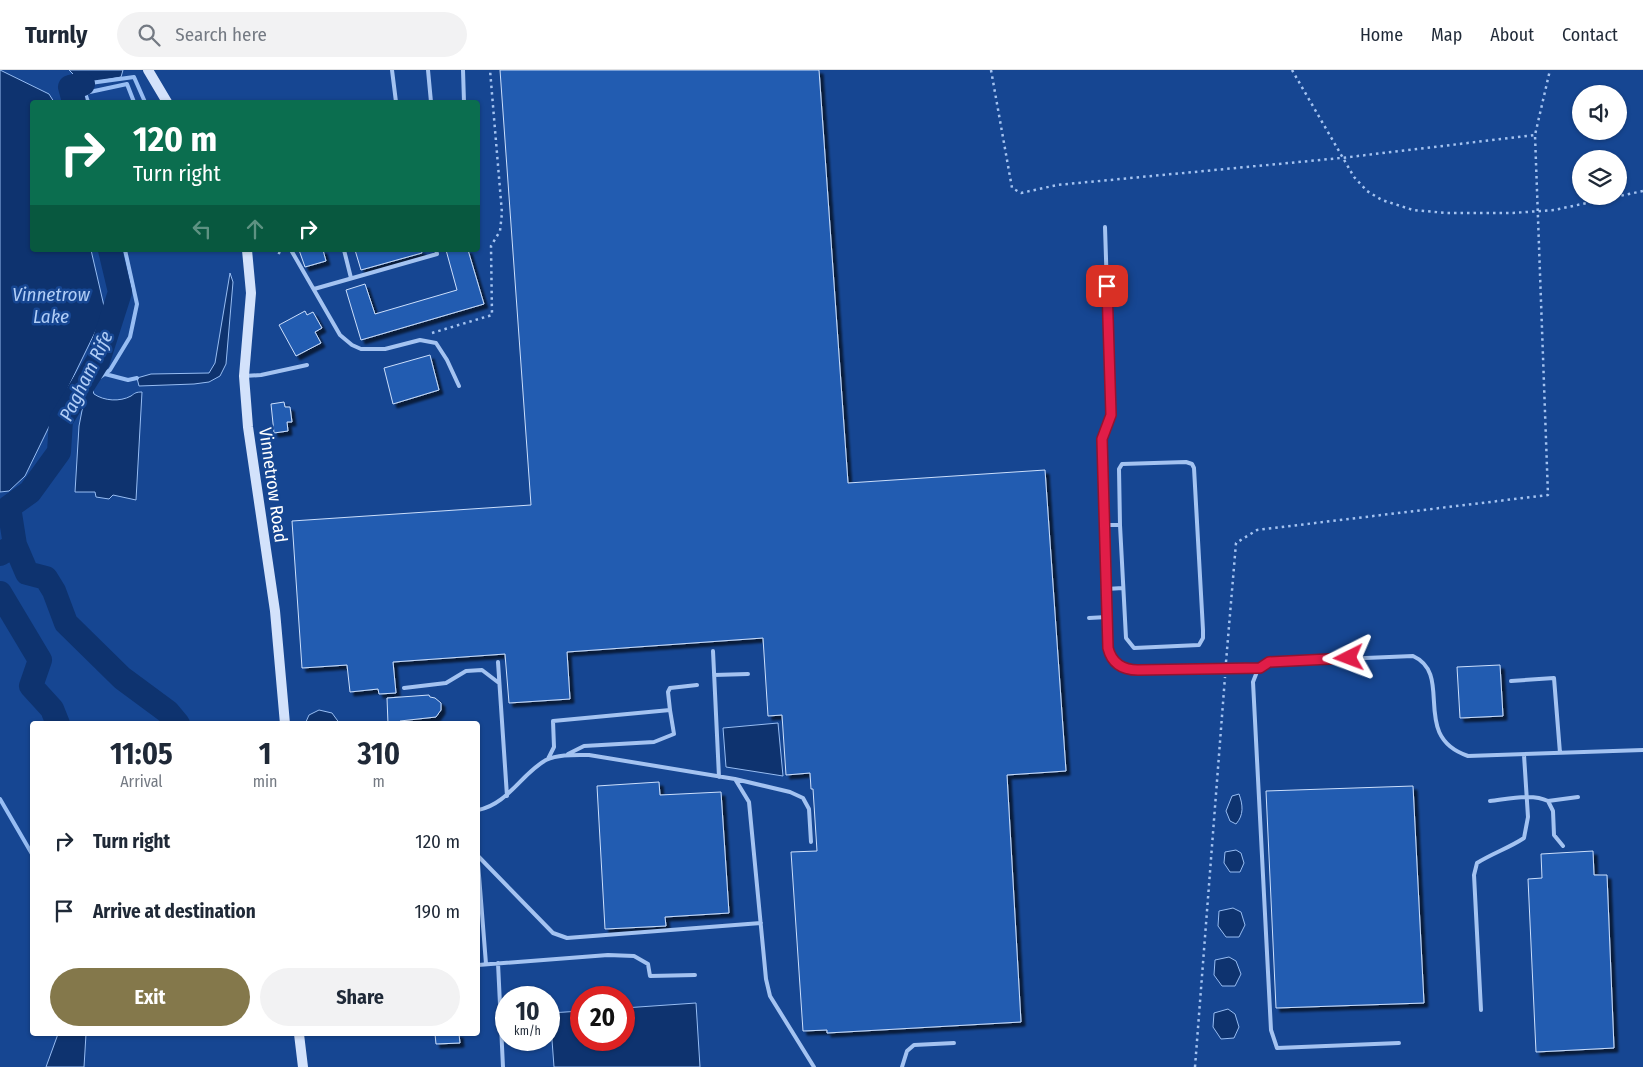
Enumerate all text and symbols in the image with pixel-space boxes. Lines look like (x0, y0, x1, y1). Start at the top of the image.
search box (117, 12, 467, 57)
text: Turnly (25, 21, 87, 49)
icon: search (135, 21, 163, 49)
text: Search here (175, 23, 267, 46)
text: Home (1360, 24, 1403, 46)
text: Map (1431, 24, 1462, 46)
text: About (1490, 24, 1534, 46)
text: Contact (1562, 24, 1618, 46)
map controls (1572, 85, 1627, 205)
button: sound (1572, 85, 1627, 140)
text: 120 m (133, 118, 217, 160)
icon: right (50, 120, 115, 185)
button: layers (1572, 150, 1627, 205)
text: Turn right (133, 160, 221, 187)
icon: left (188, 215, 216, 243)
icon: ahead (241, 215, 269, 243)
icon: right (294, 215, 322, 243)
pin (1086, 265, 1128, 307)
icon: arrive (1093, 272, 1121, 300)
water label: Vinnetrow Lake (12, 283, 91, 328)
water label: Pagham Rife (54, 327, 118, 425)
street label: Vinnetrow Road (254, 426, 292, 544)
position arrow (1322, 631, 1374, 683)
text: 11:05 (110, 736, 173, 772)
text: 1 (259, 736, 271, 772)
text: 310 (357, 736, 400, 772)
text: Arrival (120, 772, 163, 791)
text: min (253, 772, 277, 791)
text: m (373, 772, 385, 791)
icon: right (50, 827, 78, 855)
text: Turn right (93, 830, 170, 853)
text: 120 m (415, 830, 460, 853)
icon: arrive (50, 897, 78, 925)
text: Arrive at destination (93, 900, 256, 923)
text: 190 m (414, 900, 460, 923)
button: Exit (50, 968, 250, 1026)
button: Share (260, 968, 460, 1026)
speed limit sign: 20 (570, 986, 635, 1051)
text: 10 (515, 997, 540, 1027)
text: km/h (514, 1024, 541, 1038)

